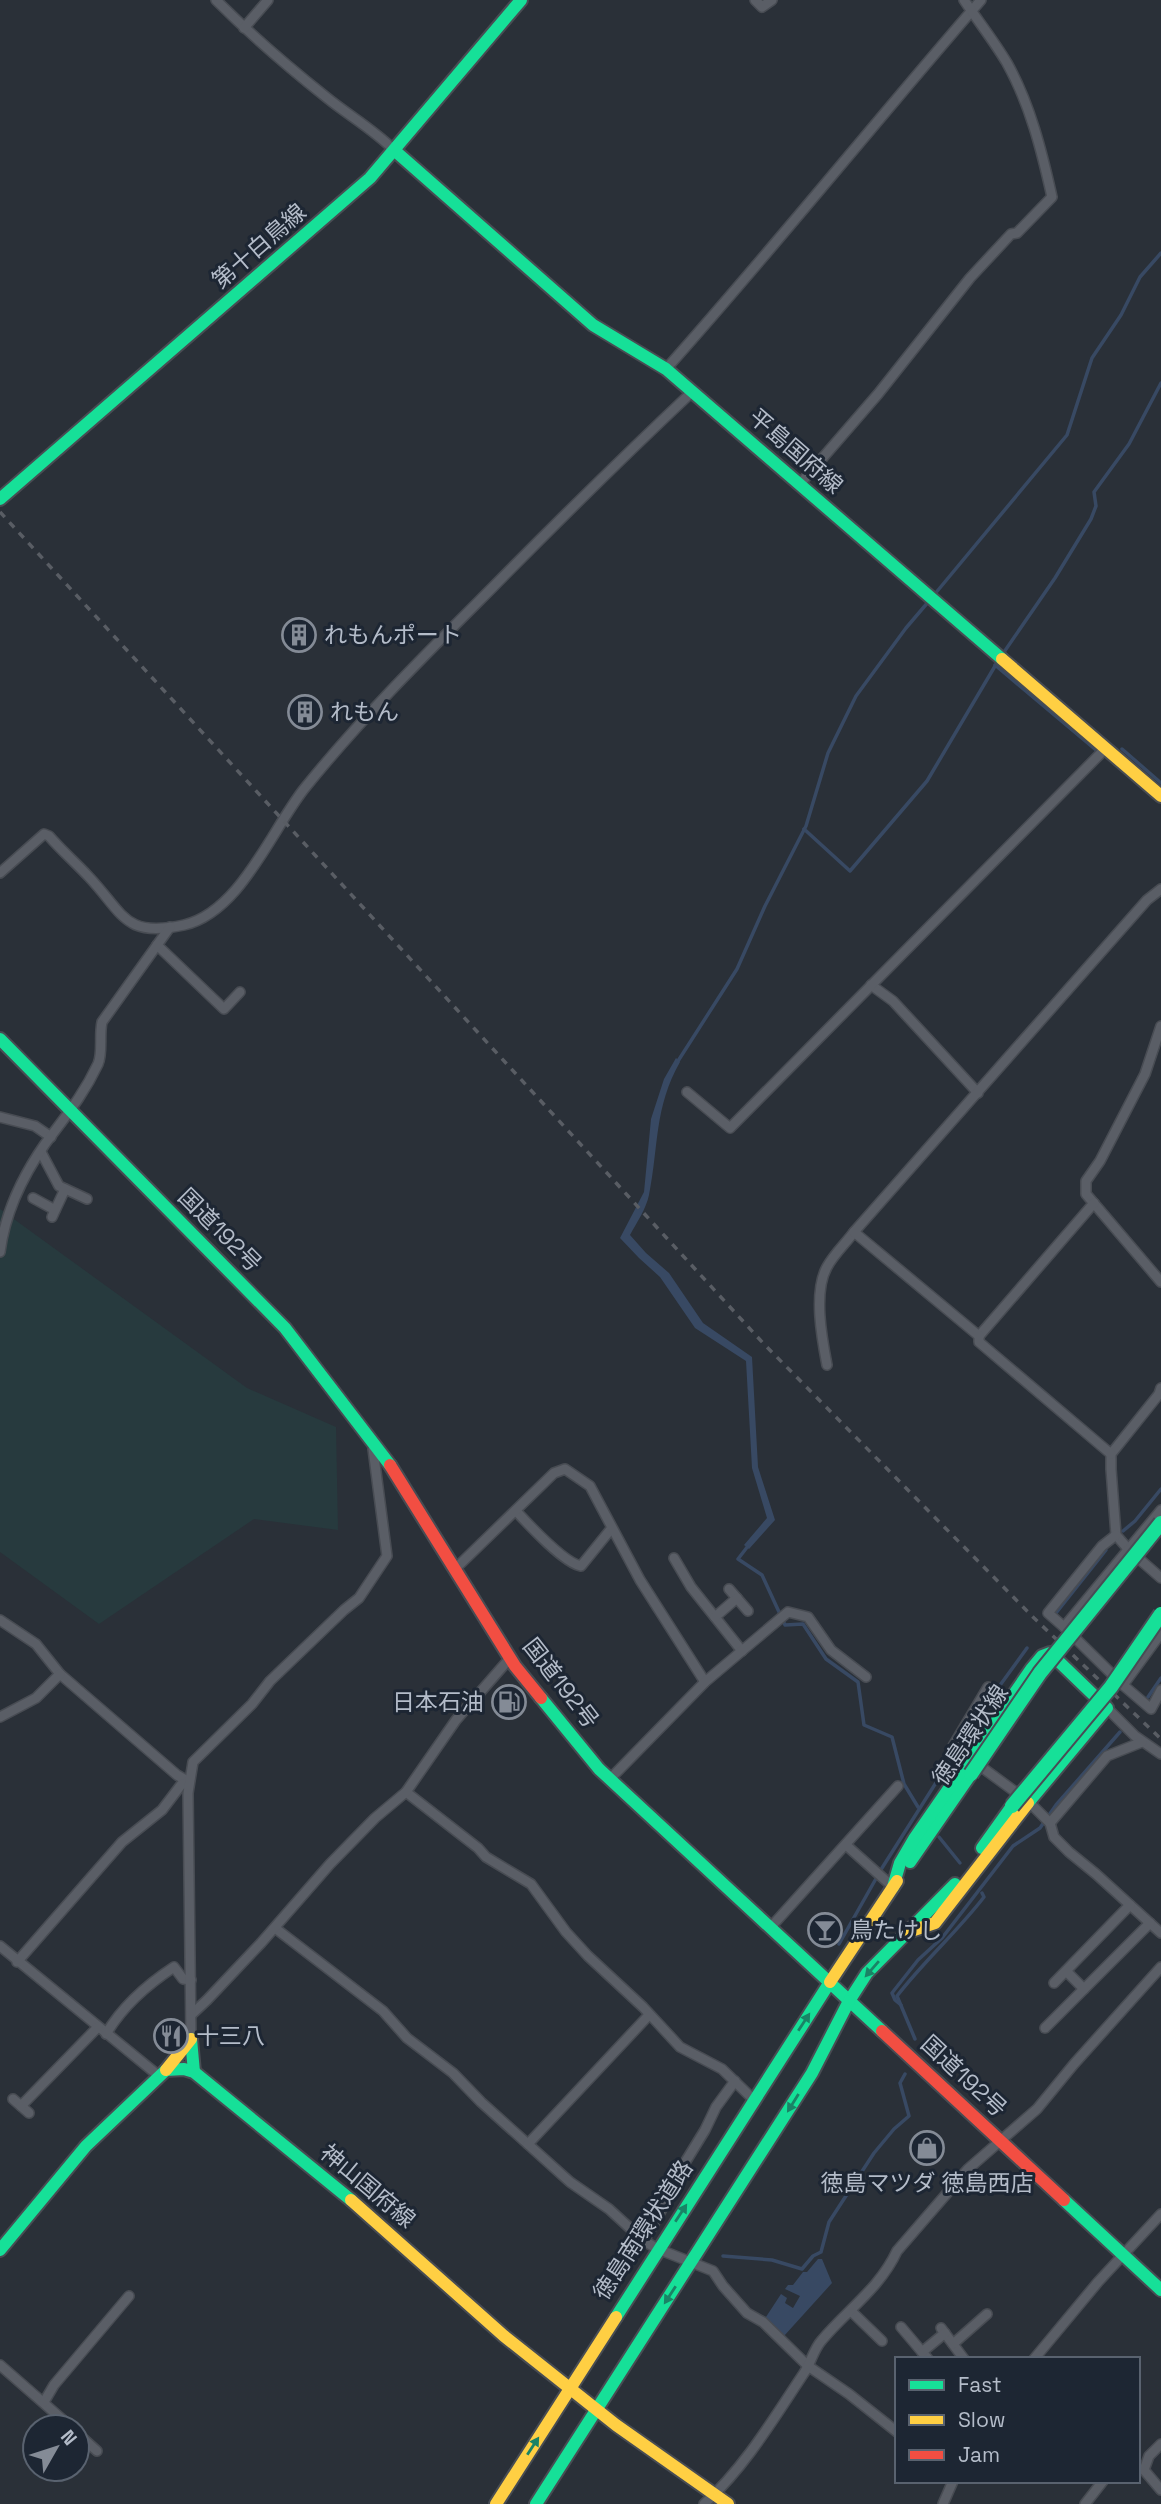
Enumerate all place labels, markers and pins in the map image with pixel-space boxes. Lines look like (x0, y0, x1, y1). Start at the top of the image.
building icon: れもんポート (280, 616, 318, 654)
place label: れもんポート (324, 620, 462, 650)
building icon: れもん (286, 693, 324, 731)
place label: れもん (330, 697, 399, 727)
fuel station icon: 日本石油 (490, 1683, 528, 1721)
place label: 日本石油 (392, 1687, 484, 1717)
bar icon: 鳥たけし (806, 1911, 844, 1949)
place label: 鳥たけし (850, 1915, 942, 1945)
restaurant icon: 十三八 (152, 2017, 190, 2055)
place label: 十三八 (196, 2021, 265, 2051)
shop icon: 徳島マツダ 徳島西店 (908, 2129, 946, 2167)
place label: 徳島マツダ 徳島西店 (821, 2168, 1033, 2198)

